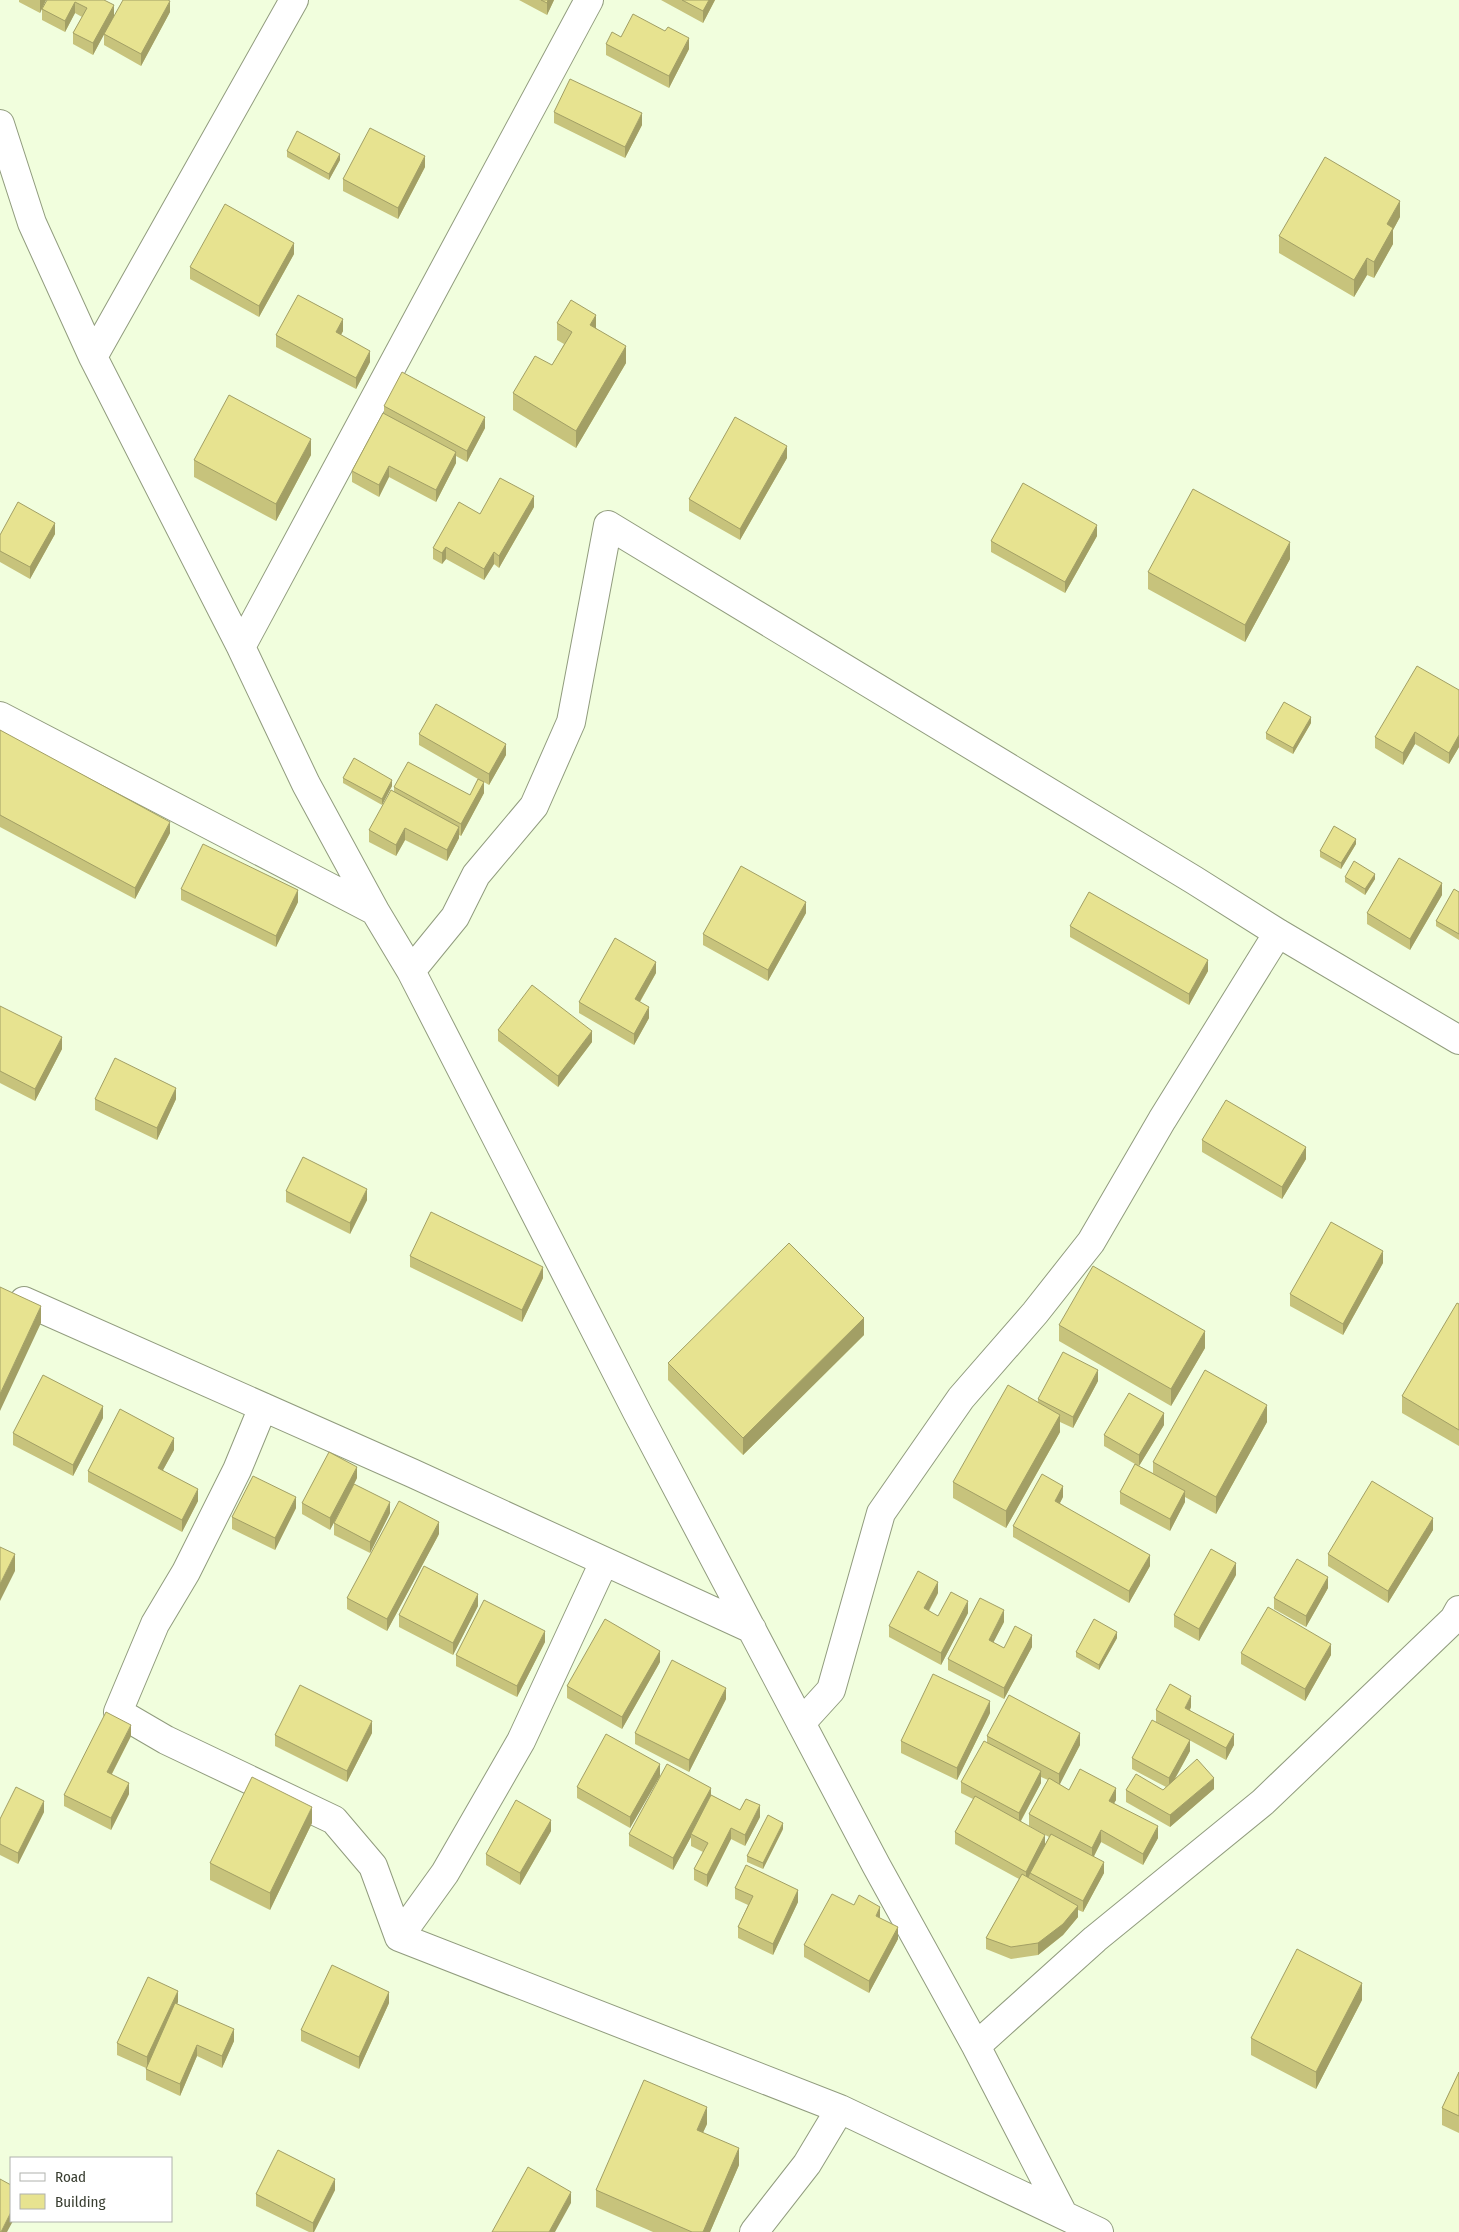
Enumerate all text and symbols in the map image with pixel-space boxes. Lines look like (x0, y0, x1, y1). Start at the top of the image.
legend (10, 2157, 172, 2222)
text: Road (55, 2168, 86, 2186)
text: Building (55, 2193, 106, 2211)

